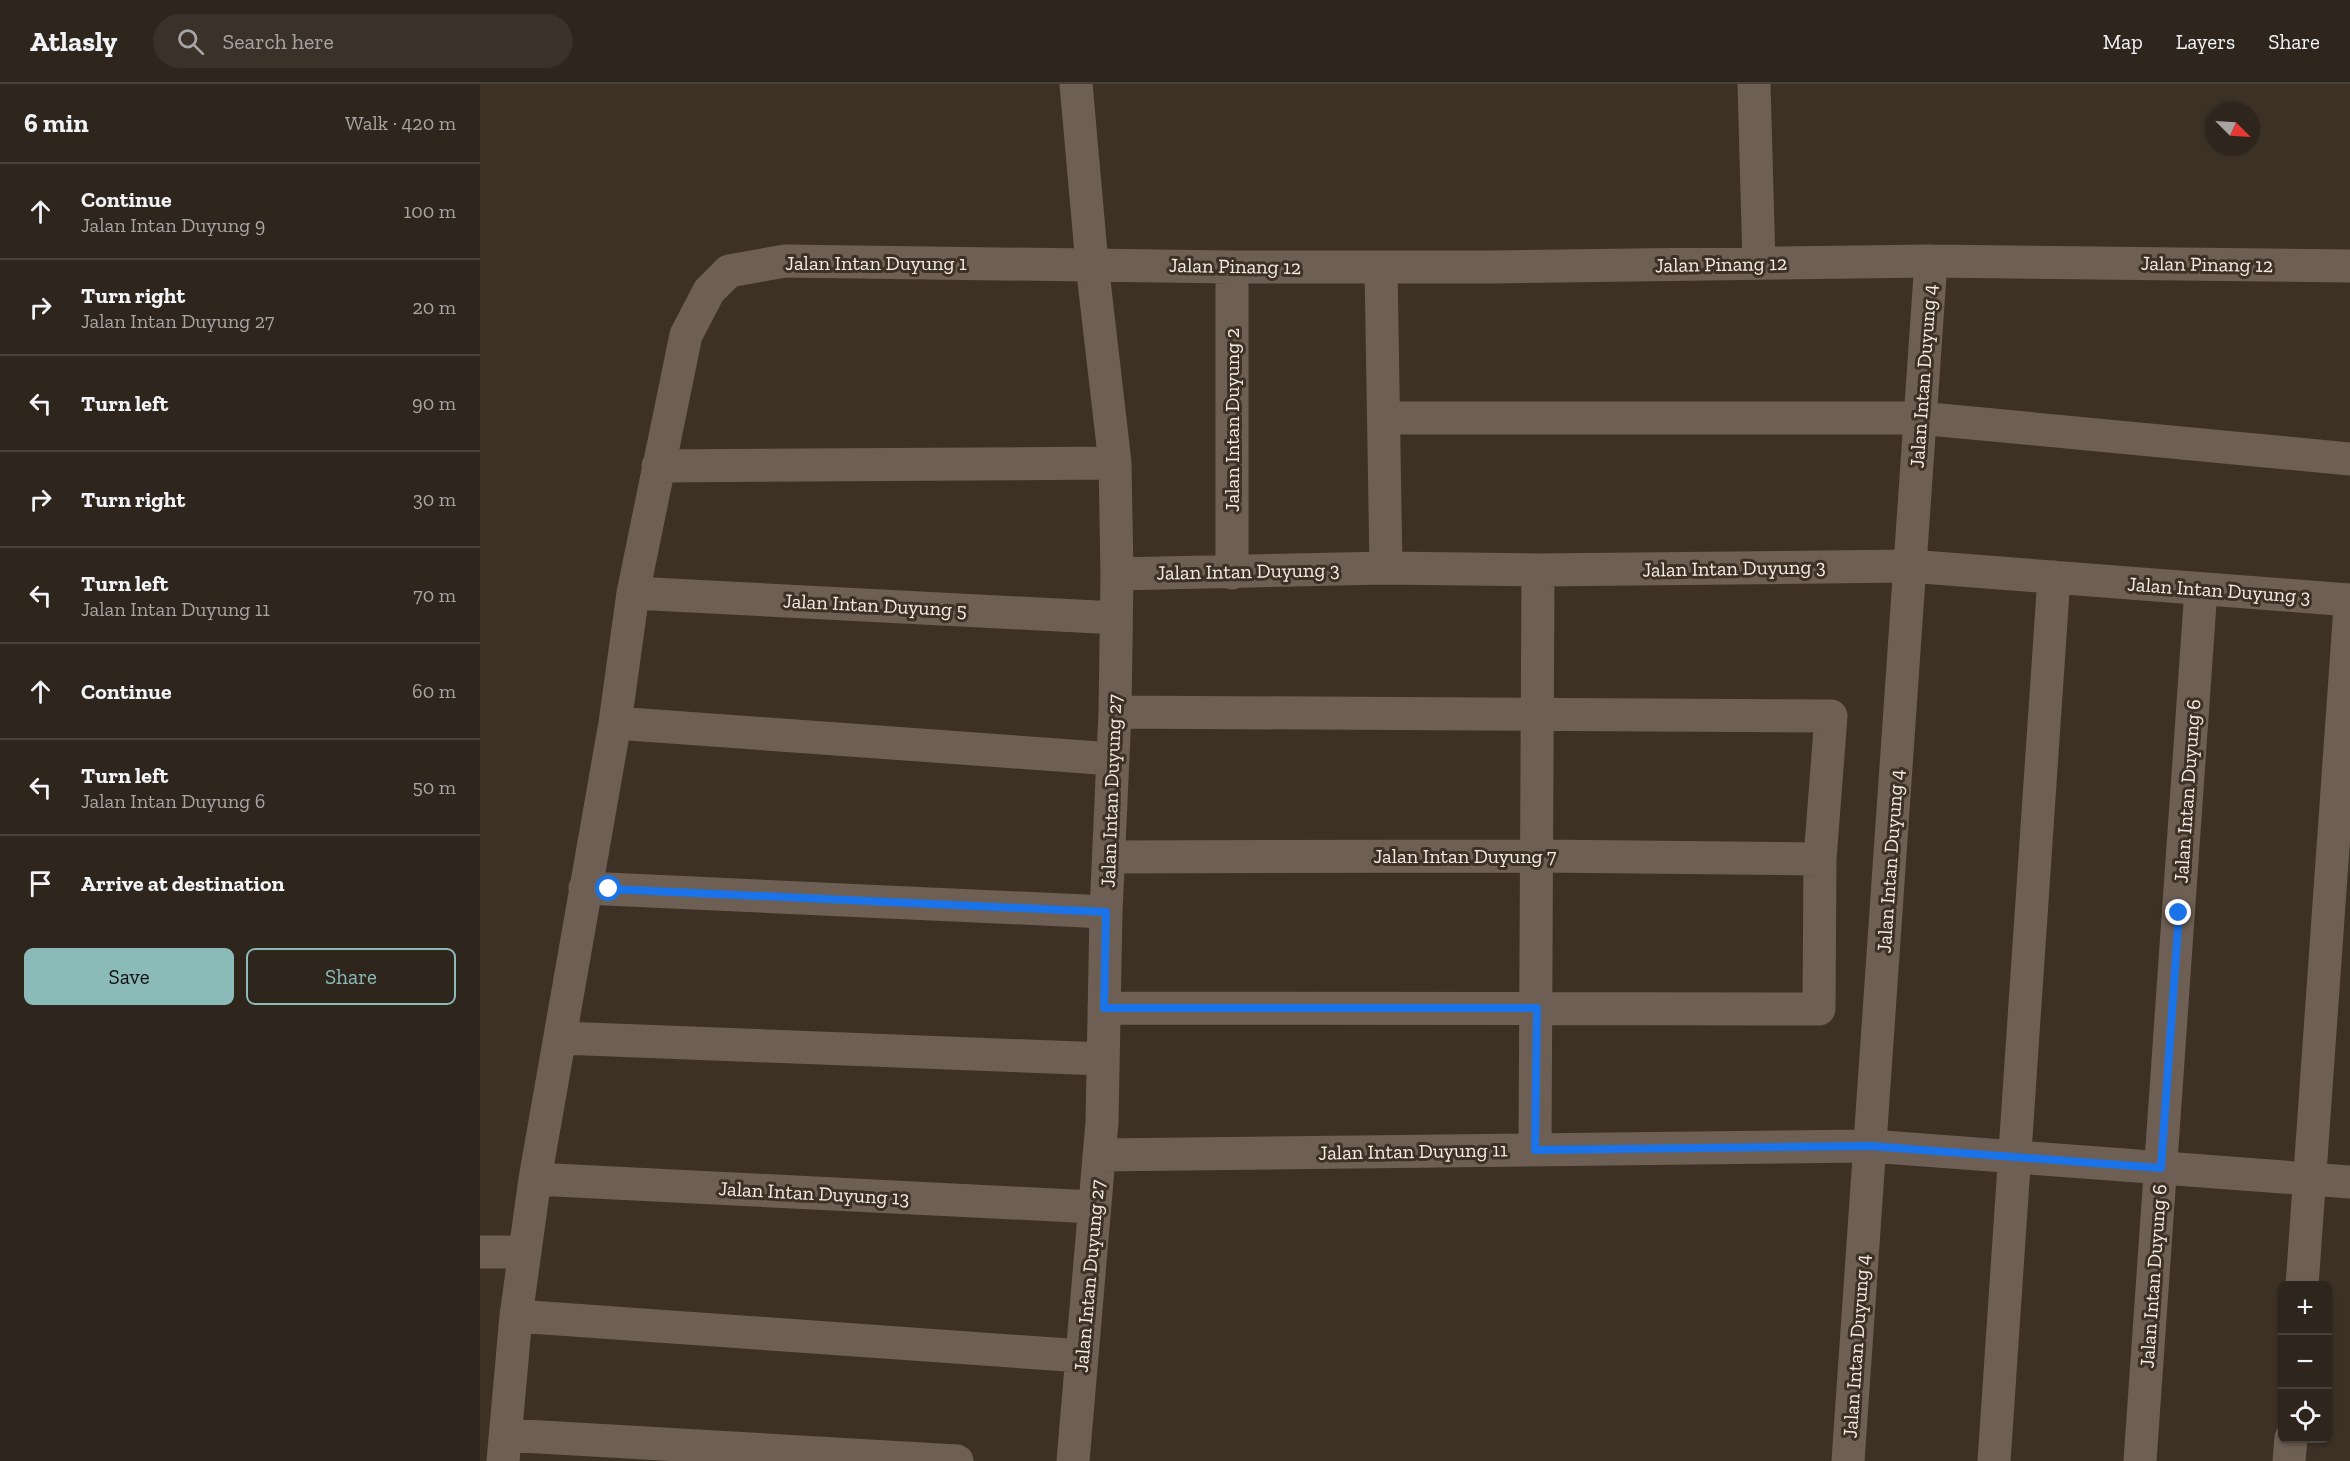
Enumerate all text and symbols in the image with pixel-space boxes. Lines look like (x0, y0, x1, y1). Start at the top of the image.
search box (153, 14, 573, 68)
text: Atlasly (30, 25, 117, 58)
icon: search (174, 25, 207, 58)
text: Search here (222, 28, 334, 55)
text: Map (2103, 29, 2143, 54)
text: Layers (2176, 29, 2235, 54)
text: Share (2268, 29, 2320, 54)
north arrow (2206, 102, 2260, 156)
text: 6 min (24, 107, 89, 139)
text: Walk · 420 m (345, 111, 456, 135)
text: Continue (81, 186, 172, 213)
icon: ahead (24, 195, 57, 228)
text: 100 m (403, 199, 456, 223)
text: Jalan Intan Duyung 9 (81, 213, 265, 237)
street label: Jalan Intan Duyung 1 (785, 251, 967, 275)
street label: Jalan Pinang 12 (1655, 251, 1787, 277)
street label: Jalan Pinang 12 (2141, 251, 2273, 277)
street label: Jalan Pinang 12 (1169, 253, 1301, 279)
text: Turn right (81, 282, 185, 309)
street label: Jalan Intan Duyung 4 (1905, 283, 1941, 469)
icon: right (24, 291, 57, 324)
text: 20 m (412, 295, 456, 319)
text: Jalan Intan Duyung 27 (81, 309, 274, 333)
street label: Jalan Intan Duyung 2 (1220, 328, 1244, 512)
icon: left (24, 387, 57, 420)
text: Turn left (81, 390, 168, 417)
text: 90 m (412, 391, 456, 415)
icon: right (24, 483, 57, 516)
text: Turn right (81, 486, 185, 513)
text: 30 m (413, 487, 456, 511)
street label: Jalan Intan Duyung 3 (1642, 554, 1826, 582)
street label: Jalan Intan Duyung 3 (1156, 557, 1340, 585)
text: Turn left (81, 570, 168, 597)
street label: Jalan Intan Duyung 3 (2127, 572, 2311, 608)
icon: left (24, 579, 57, 612)
text: 70 m (413, 583, 456, 607)
street label: Jalan Intan Duyung 5 (783, 588, 967, 622)
text: Jalan Intan Duyung 11 (81, 597, 270, 621)
icon: ahead (24, 675, 57, 708)
text: Continue (81, 678, 172, 705)
text: 60 m (412, 679, 456, 703)
street label: Jalan Intan Duyung 27 (1096, 693, 1126, 888)
street label: Jalan Intan Duyung 6 (2169, 698, 2205, 884)
text: Turn left (81, 762, 168, 789)
street label: Jalan Intan Duyung 4 (1872, 768, 1908, 954)
icon: left (24, 771, 57, 804)
text: 50 m (412, 775, 456, 799)
text: Jalan Intan Duyung 6 (81, 789, 265, 813)
street label: Jalan Intan Duyung 7 (1373, 844, 1557, 868)
icon: arrive (24, 867, 57, 900)
text: Arrive at destination (81, 870, 284, 897)
route start (595, 875, 621, 901)
route end (2165, 899, 2191, 925)
button: Save (24, 948, 234, 1005)
button: Share (246, 948, 456, 1005)
street label: Jalan Intan Duyung 11 (1318, 1137, 1508, 1165)
street label: Jalan Intan Duyung 13 (718, 1176, 910, 1210)
street label: Jalan Intan Duyung 27 (1069, 1178, 1109, 1373)
street label: Jalan Intan Duyung 6 (2135, 1183, 2171, 1369)
street label: Jalan Intan Duyung 4 (1838, 1253, 1874, 1439)
map controls (2278, 1281, 2332, 1443)
button: + (2278, 1281, 2332, 1335)
button: − (2278, 1335, 2332, 1389)
button: locate (2278, 1389, 2332, 1443)

